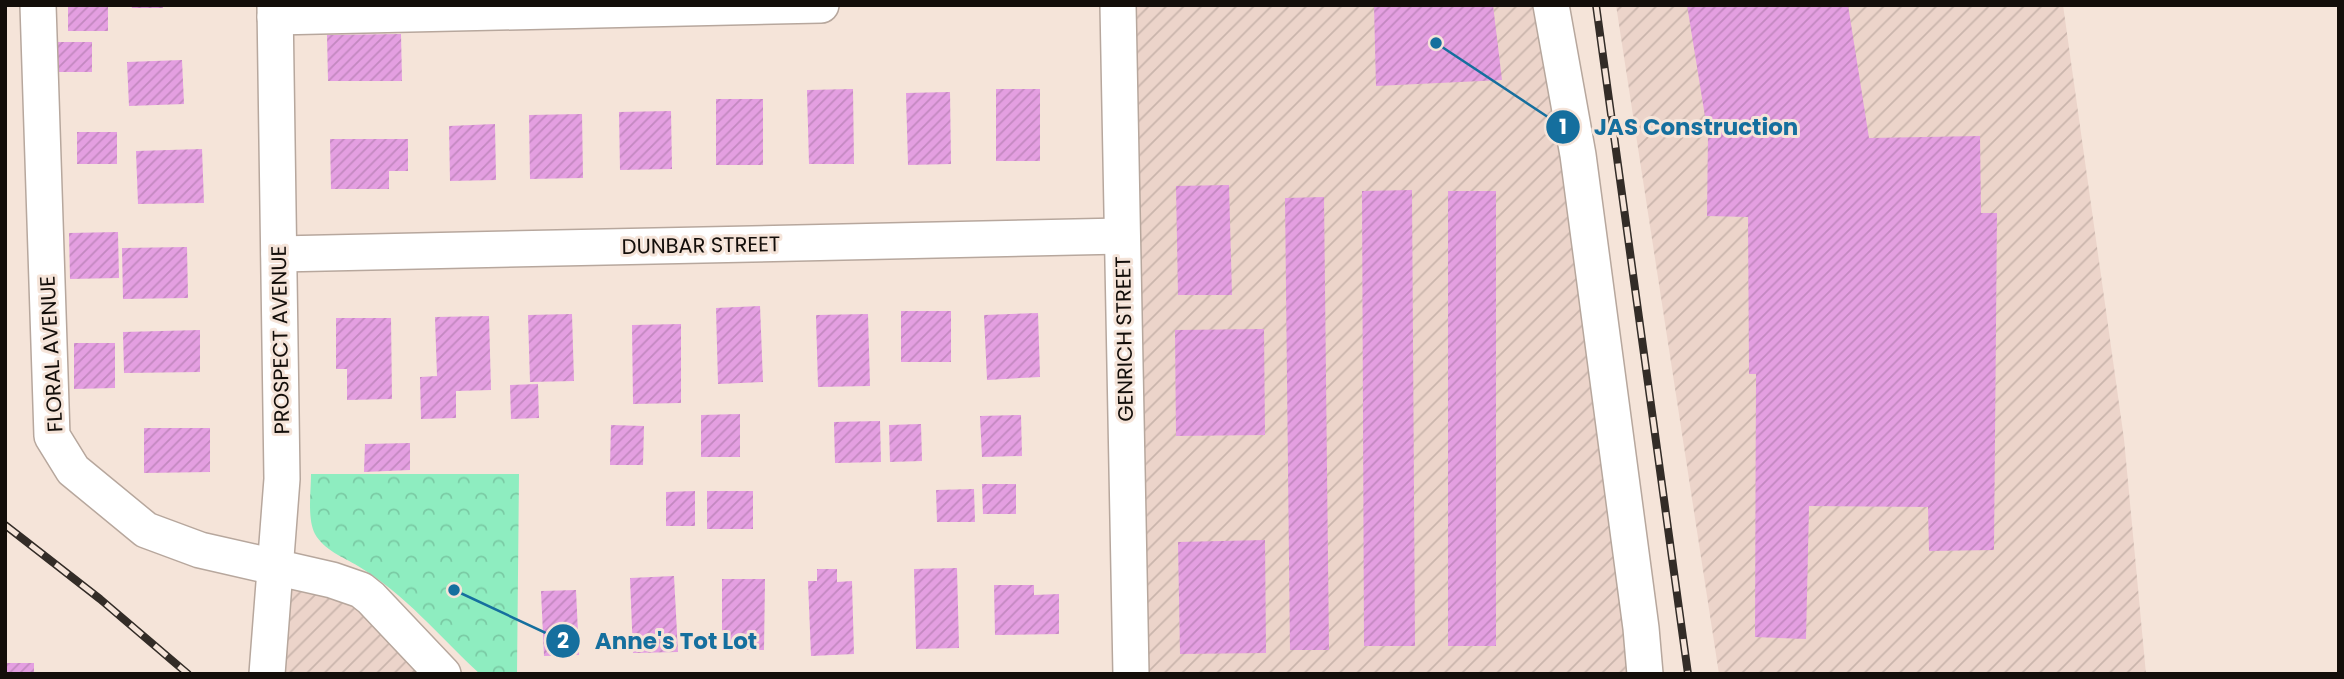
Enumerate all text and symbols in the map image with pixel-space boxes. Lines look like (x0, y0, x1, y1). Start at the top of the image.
callout: JAS Construction (1545, 105, 1813, 149)
text: JAS Construction (1594, 111, 1798, 143)
text: 1 (1559, 112, 1567, 141)
street label: DUNBAR STREET (621, 229, 781, 261)
street label: PROSPECT AVENUE (264, 245, 296, 435)
street label: GENRICH STREET (1108, 256, 1140, 422)
street label: FLORAL AVENUE (32, 275, 70, 433)
callout: Anne's Tot Lot (546, 619, 771, 663)
text: Anne's Tot Lot (595, 625, 757, 657)
text: 2 (557, 626, 569, 655)

